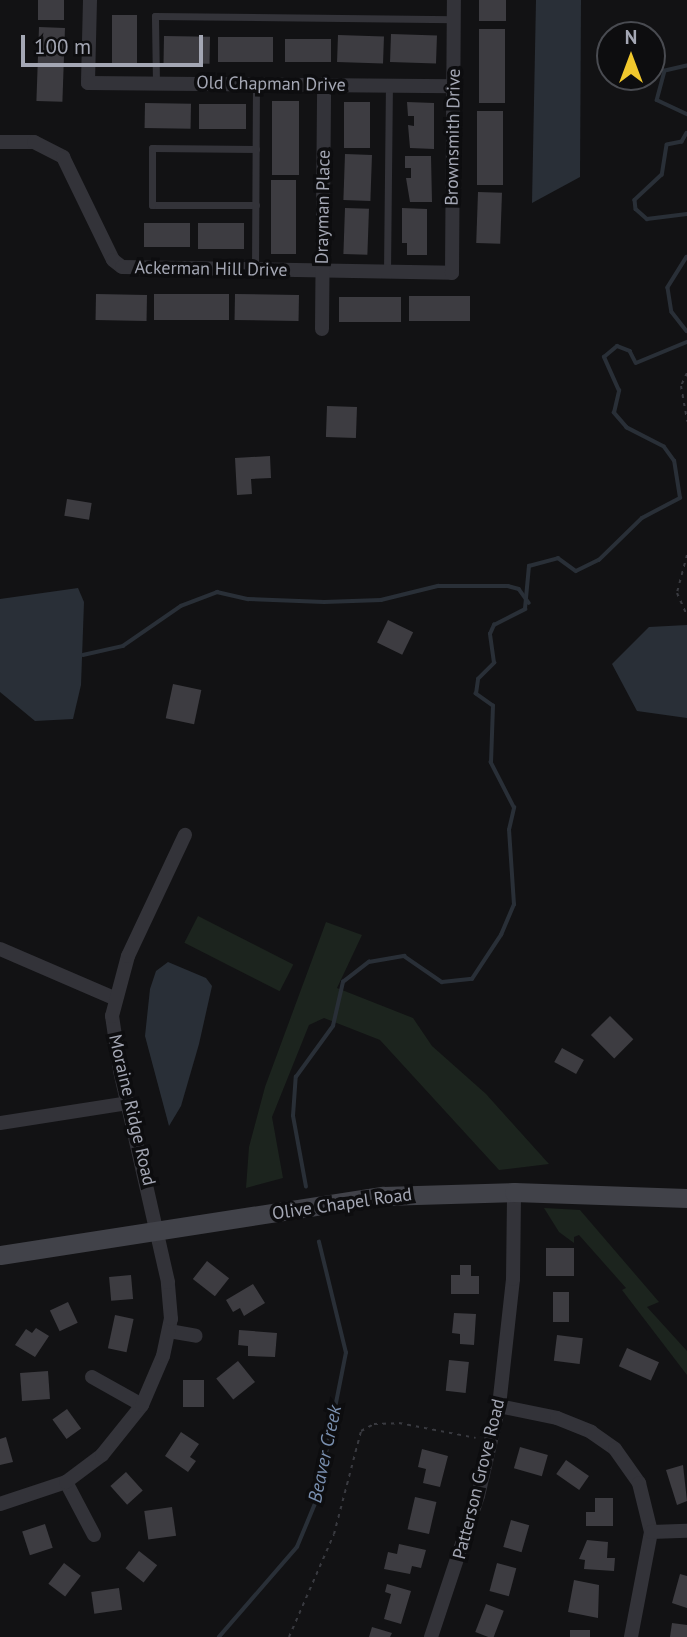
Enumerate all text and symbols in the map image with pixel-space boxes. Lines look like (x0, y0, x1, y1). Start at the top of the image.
scale bar (24, 21, 206, 65)
north arrow (596, 21, 666, 91)
text: N (625, 25, 637, 49)
text: 100 m (34, 33, 91, 60)
street label: Brownsmith Drive (441, 68, 465, 206)
street label: Old Chapman Drive (196, 72, 346, 96)
street label: Drayman Place (311, 150, 335, 264)
street label: Ackerman Hill Drive (134, 257, 288, 281)
street label: Moraine Ridge Road (104, 1032, 160, 1188)
street label: Olive Chapel Road (271, 1183, 413, 1225)
street label: Patterson Grove Road (449, 1397, 509, 1561)
water label: Beaver Creek (304, 1403, 346, 1505)

